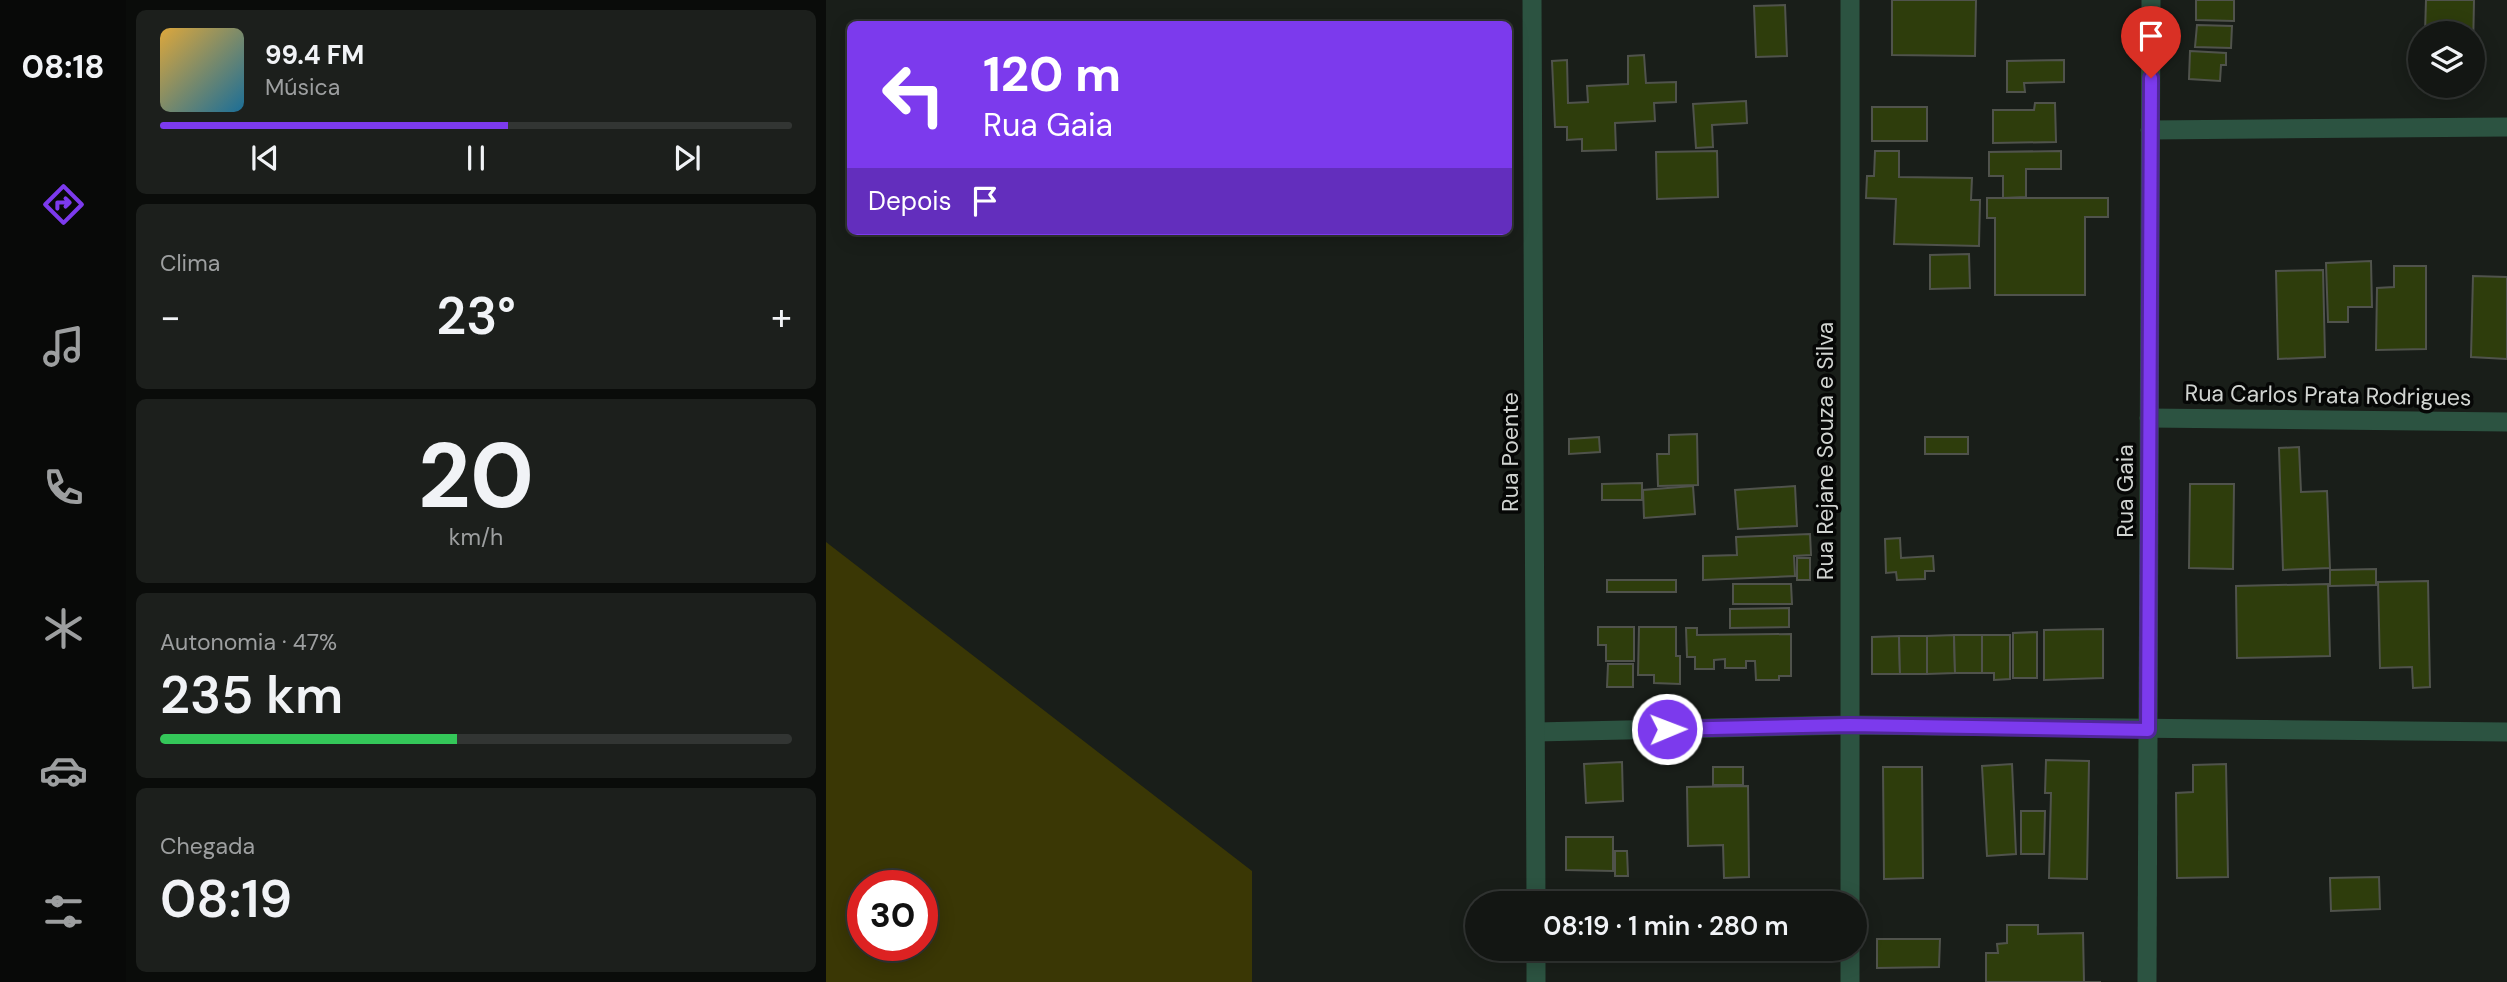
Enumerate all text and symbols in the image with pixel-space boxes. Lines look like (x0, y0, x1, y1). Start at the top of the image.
pin (2121, 6, 2181, 78)
icon: arrive (2132, 17, 2170, 55)
map controls (2408, 21, 2485, 98)
button: layers (2408, 21, 2485, 98)
text: 99.4 FM (265, 38, 364, 72)
text: 120 m (983, 42, 1121, 106)
text: 08:18 (22, 46, 104, 88)
icon: left (868, 49, 959, 140)
text: Música (265, 72, 340, 102)
text: Rua Gaia (983, 104, 1113, 146)
icon: previous (246, 139, 284, 177)
icon: pause (457, 139, 495, 177)
icon: next (668, 139, 706, 177)
icon: directions (39, 180, 88, 229)
icon: arrive (966, 182, 1004, 220)
text: Depois (868, 184, 952, 218)
text: Clima (160, 248, 220, 278)
text: 23° (436, 282, 516, 350)
text: − (160, 292, 181, 342)
text: + (771, 292, 792, 342)
icon: music (39, 322, 88, 371)
street label: Rua Rejane Souza e Silva (1810, 322, 1840, 580)
street label: Rua Carlos Prata Rodrigues (2184, 377, 2472, 413)
street label: Rua Poente (1495, 392, 1525, 512)
text: 20 (418, 417, 534, 535)
street label: Rua Gaia (2110, 444, 2140, 538)
icon: phone (39, 463, 88, 512)
text: km/h (449, 522, 503, 552)
icon: climate (39, 604, 88, 653)
text: Autonomia · 47% (160, 627, 337, 657)
text: 235 km (160, 661, 343, 729)
position arrow (1630, 692, 1704, 766)
icon: car (39, 746, 88, 795)
text: Chegada (160, 831, 255, 861)
text: 08:19 (160, 865, 292, 933)
speed limit sign: 30 (847, 870, 938, 961)
icon: filters (39, 887, 88, 936)
text: 08:19 · 1 min · 280 m (1543, 909, 1789, 943)

